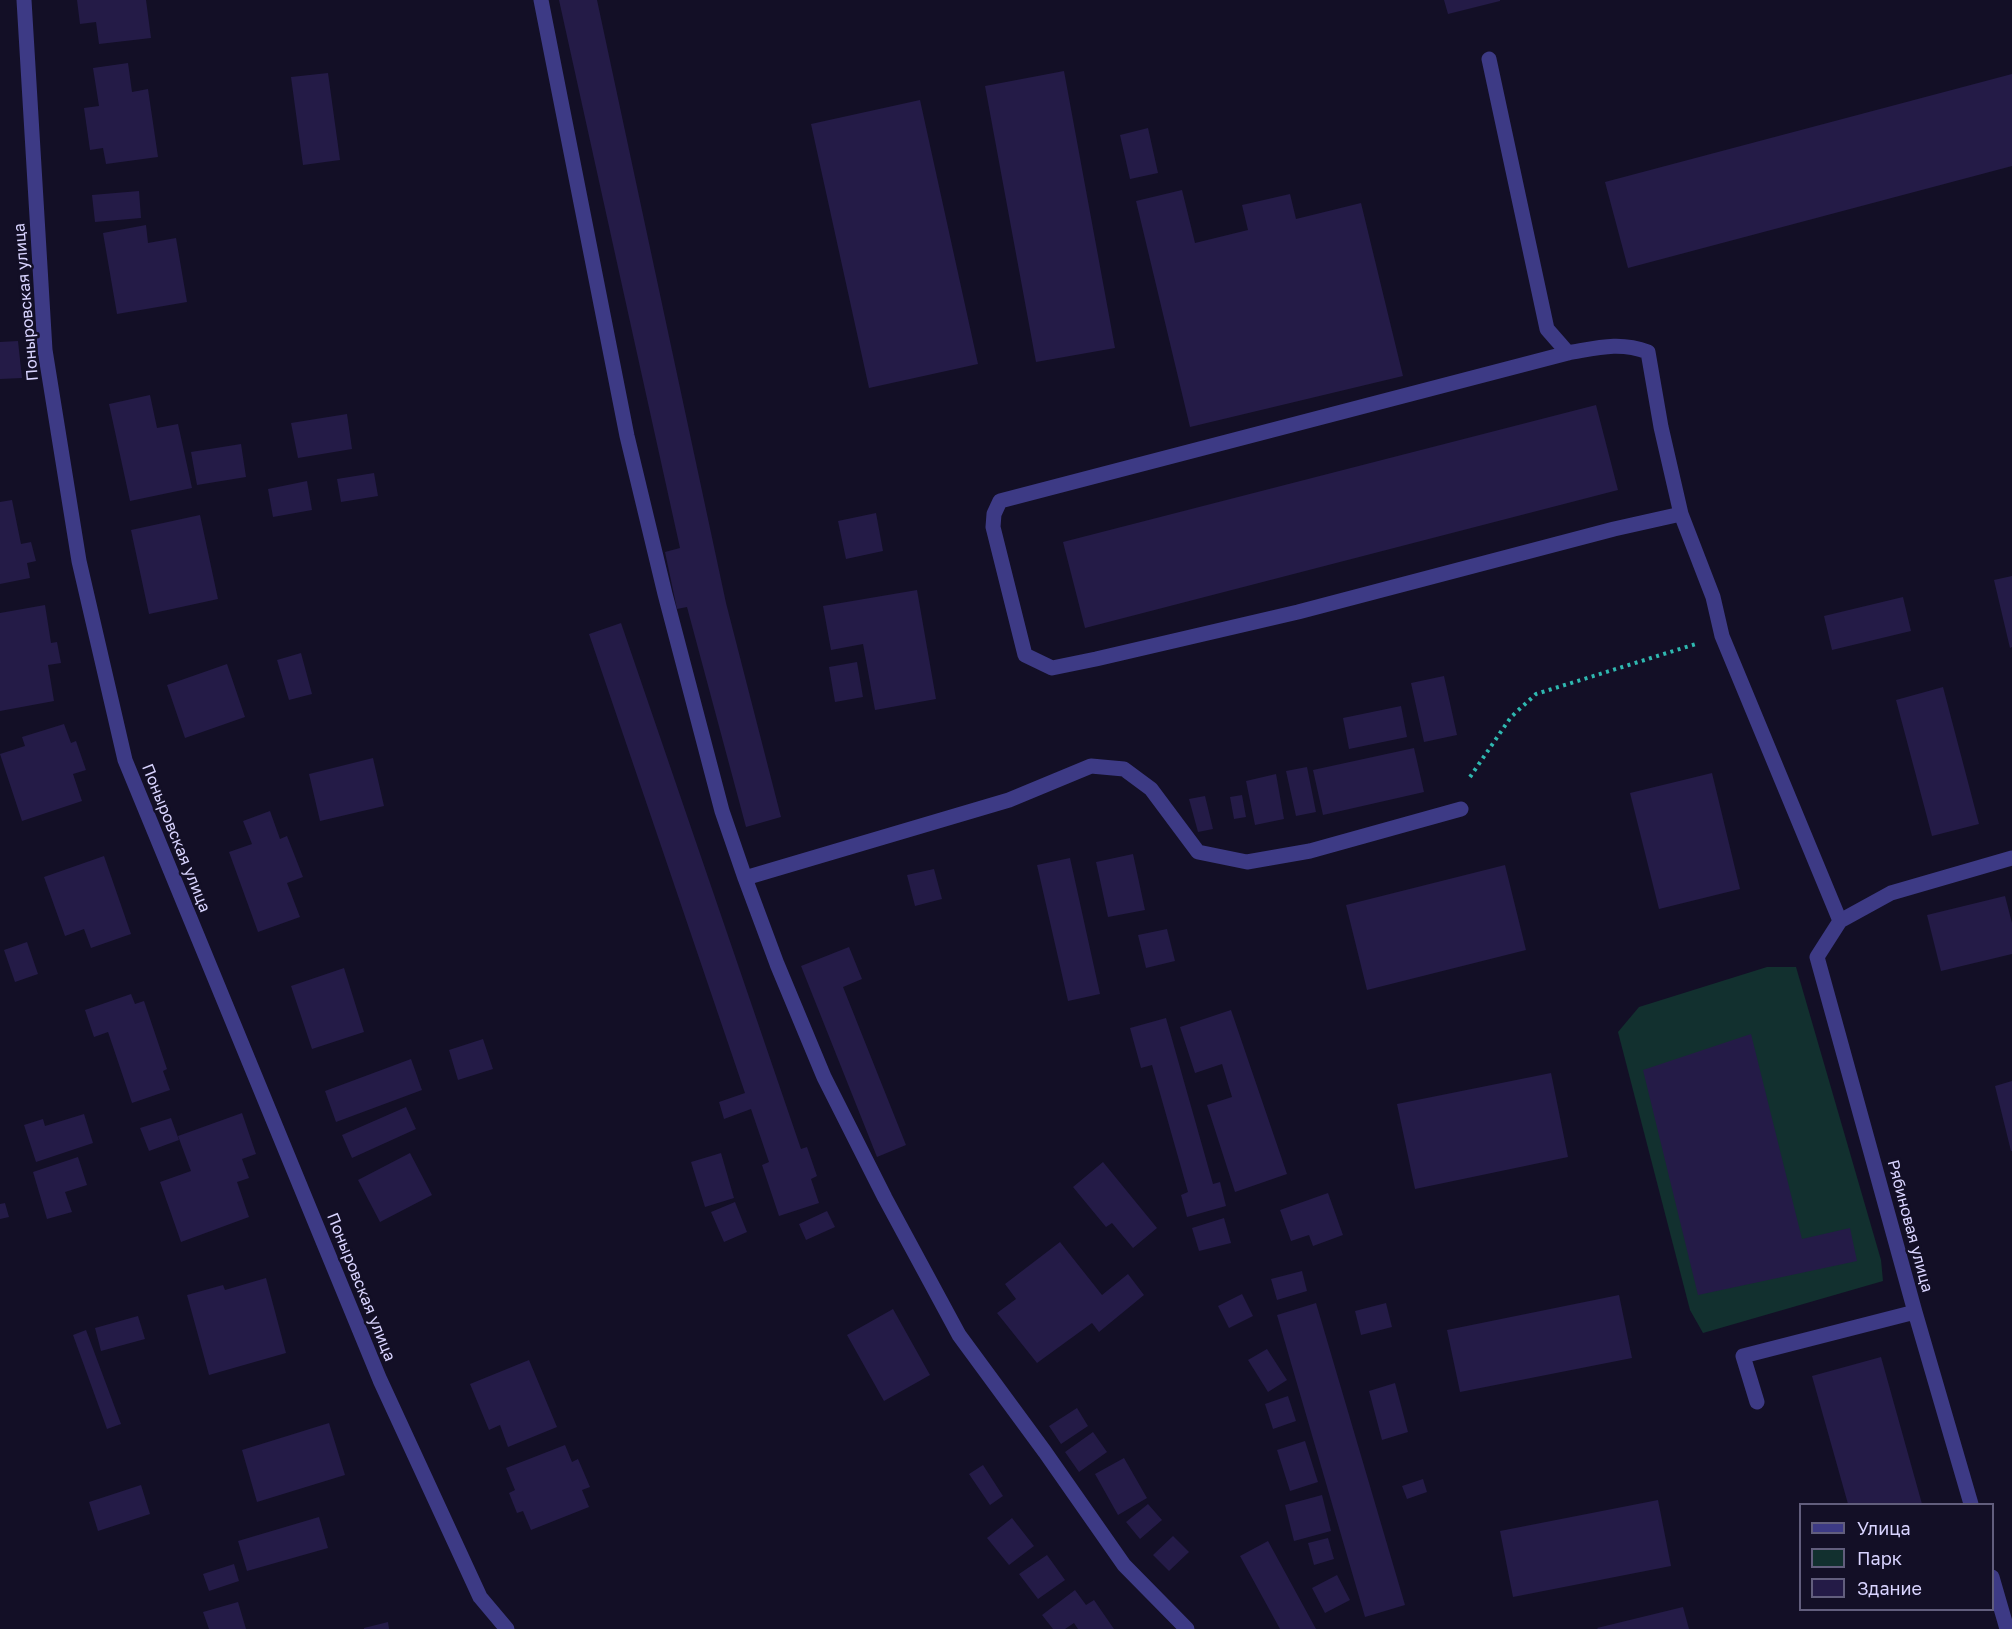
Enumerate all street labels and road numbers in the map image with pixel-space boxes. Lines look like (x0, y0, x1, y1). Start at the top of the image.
street label: Поныровская улица (10, 222, 42, 382)
street label: Поныровская улица (137, 761, 215, 915)
street label: Рябиновая улица (1883, 1158, 1937, 1294)
street label: Поныровская улица (322, 1210, 400, 1364)

